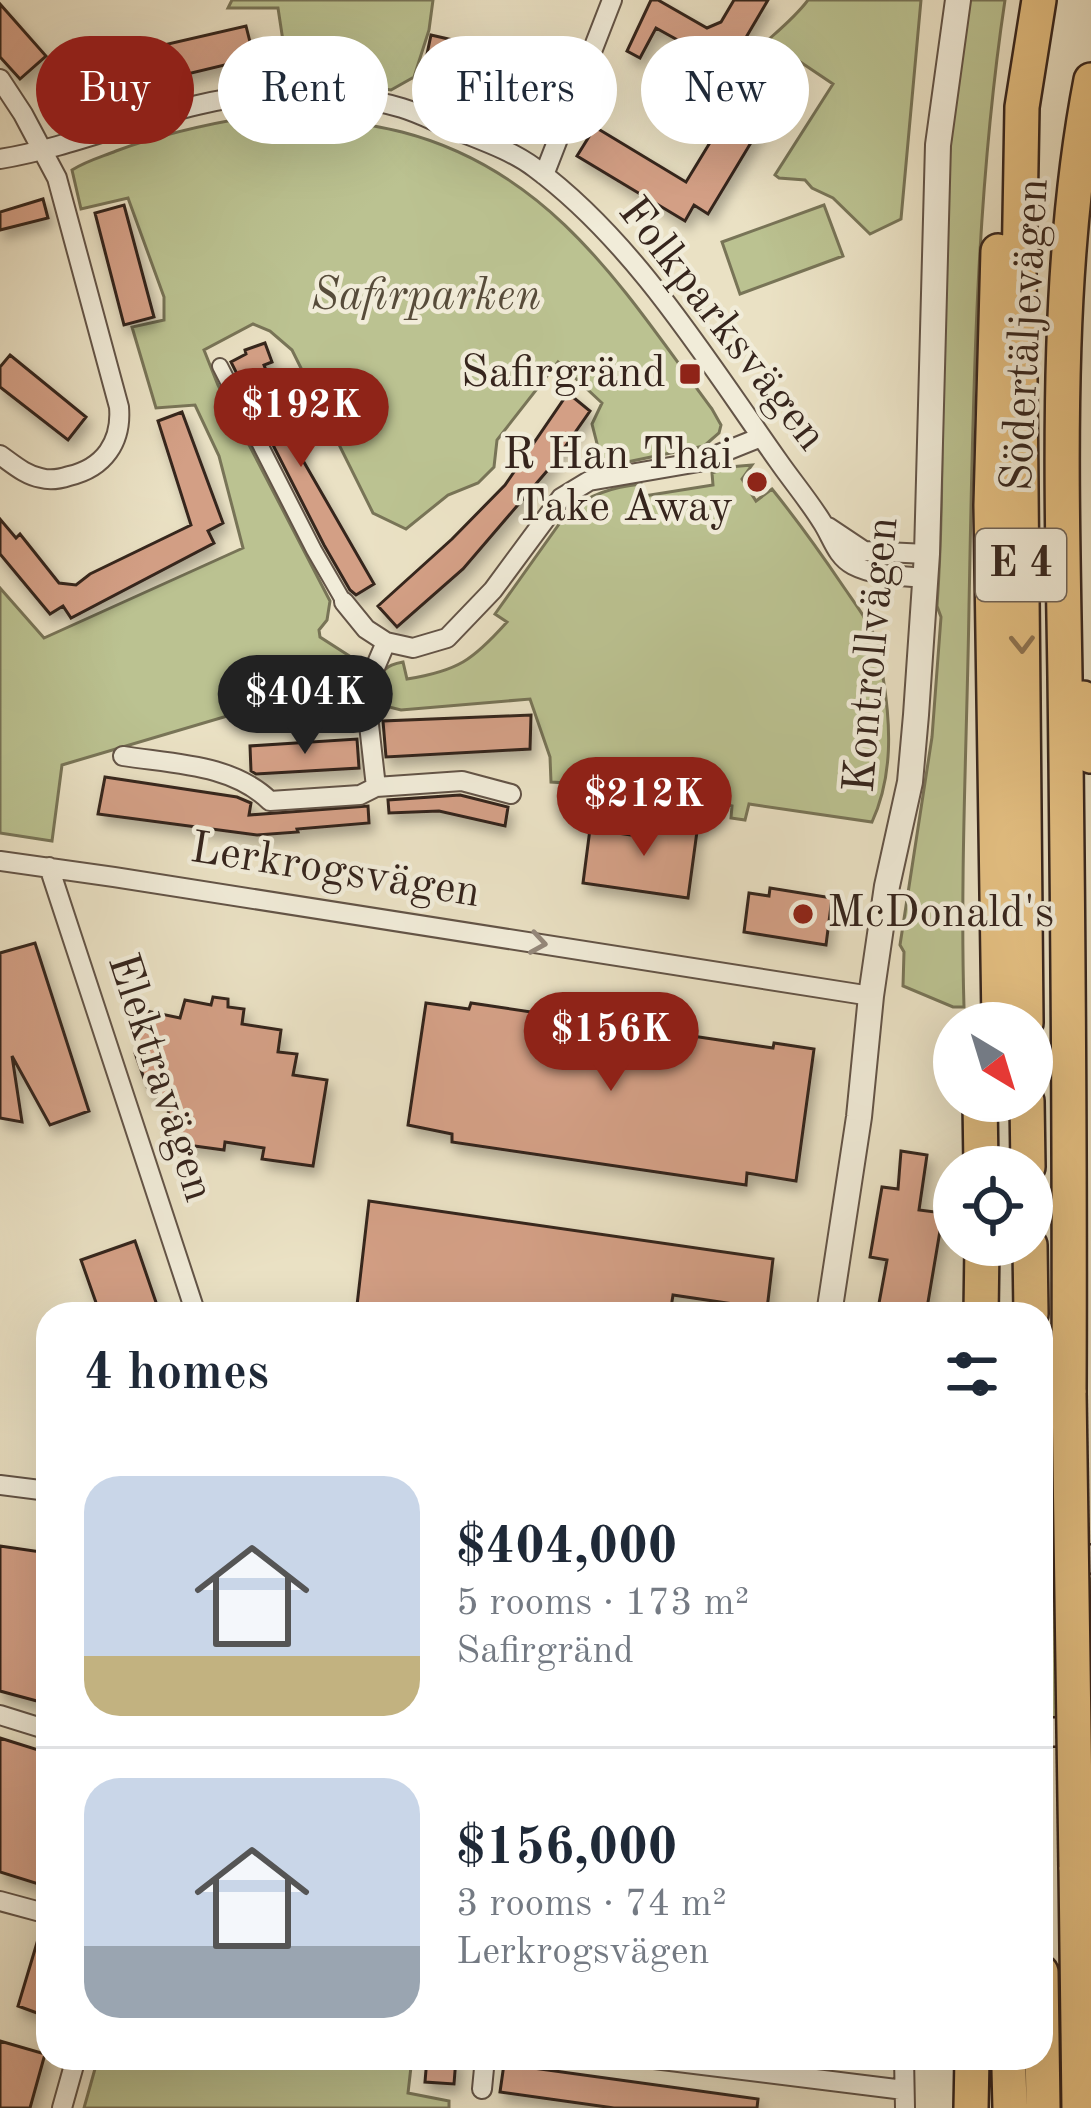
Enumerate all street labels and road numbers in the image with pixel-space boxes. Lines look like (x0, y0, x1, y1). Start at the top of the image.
street label: Södertäljevägen (996, 177, 1058, 493)
street label: Folkparksvägen (609, 190, 833, 460)
street label: Kontrollvägen (839, 515, 907, 795)
road number: E 4 (976, 529, 1066, 601)
street label: Lerkrogsvägen (187, 827, 483, 917)
street label: Elektravägen (98, 949, 220, 1207)

